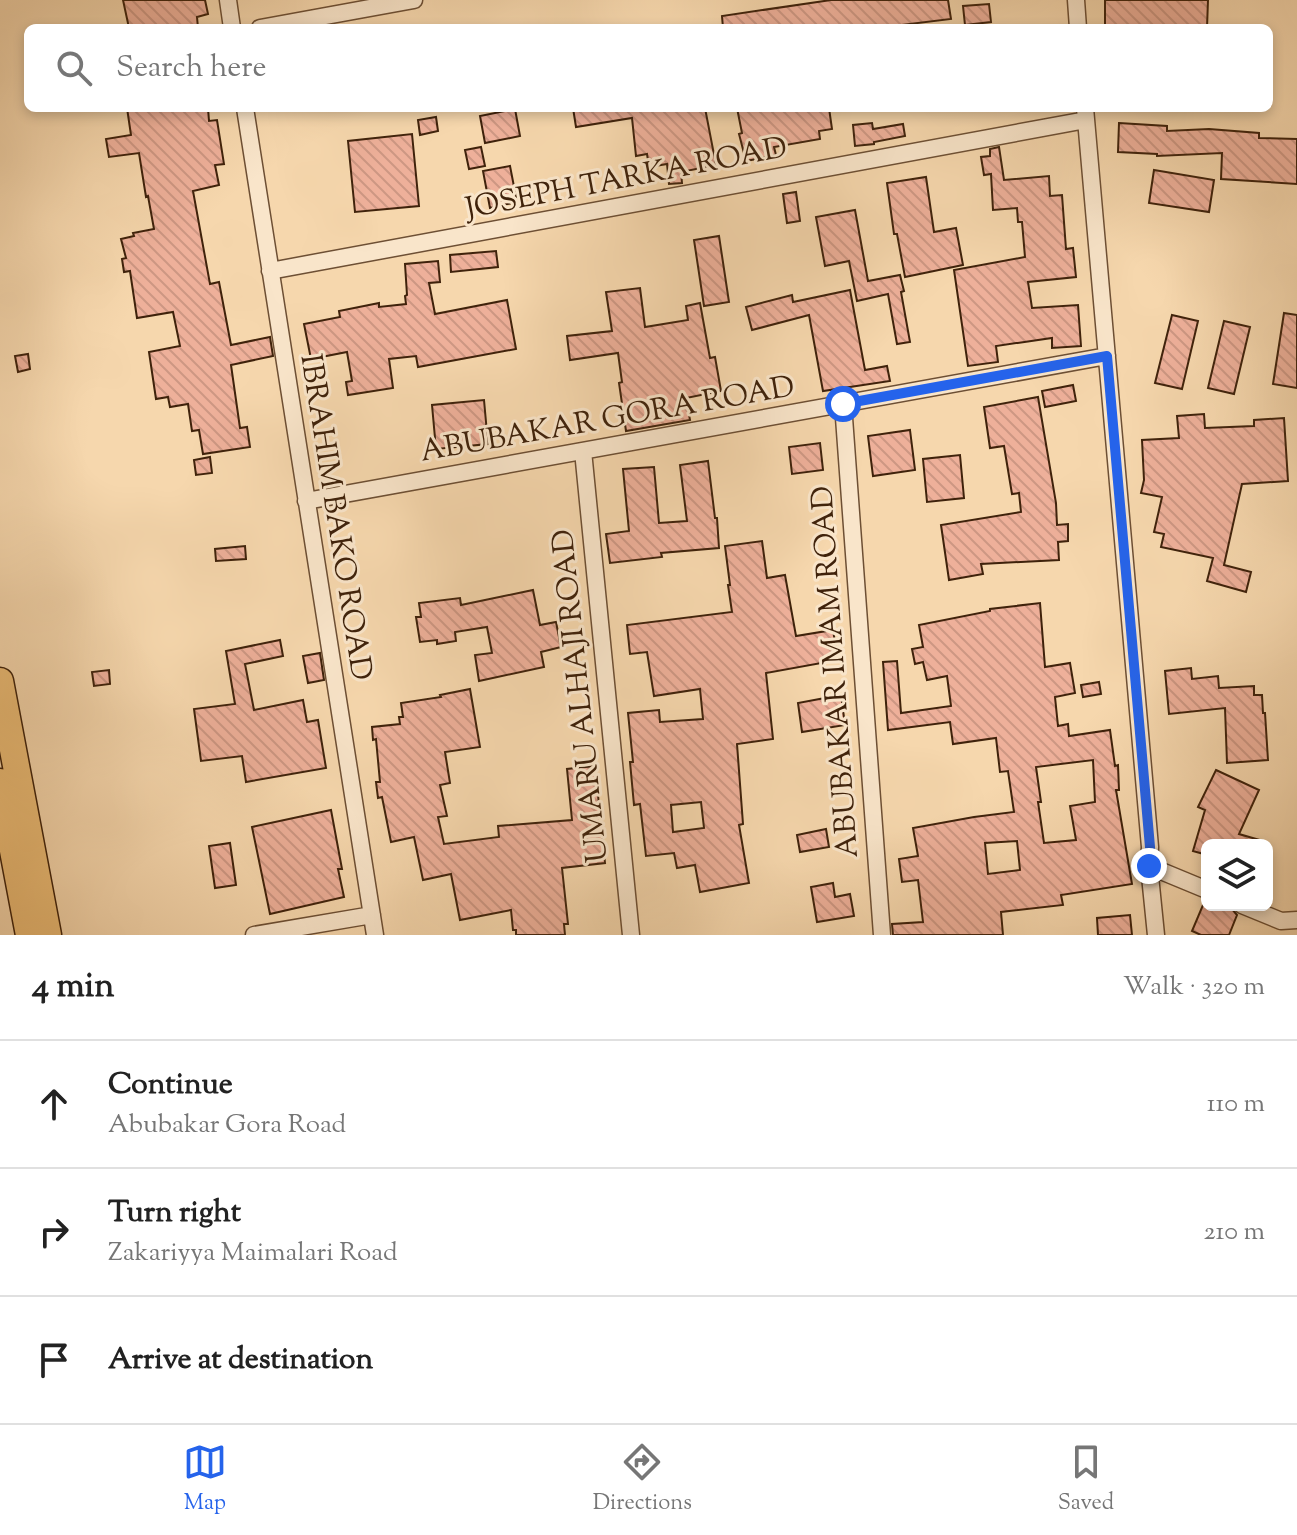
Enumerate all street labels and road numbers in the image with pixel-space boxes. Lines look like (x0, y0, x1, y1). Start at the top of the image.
street label: JOSEPH TARKA ROAD (460, 127, 791, 232)
street label: IBRAHIM BAKO ROAD (287, 351, 382, 684)
street label: ABUBAKAR GORA ROAD (417, 366, 798, 475)
street label: ABUBAKAR IMAM ROAD (802, 484, 871, 859)
street label: UMARU ALHAJI ROAD (543, 527, 620, 865)

